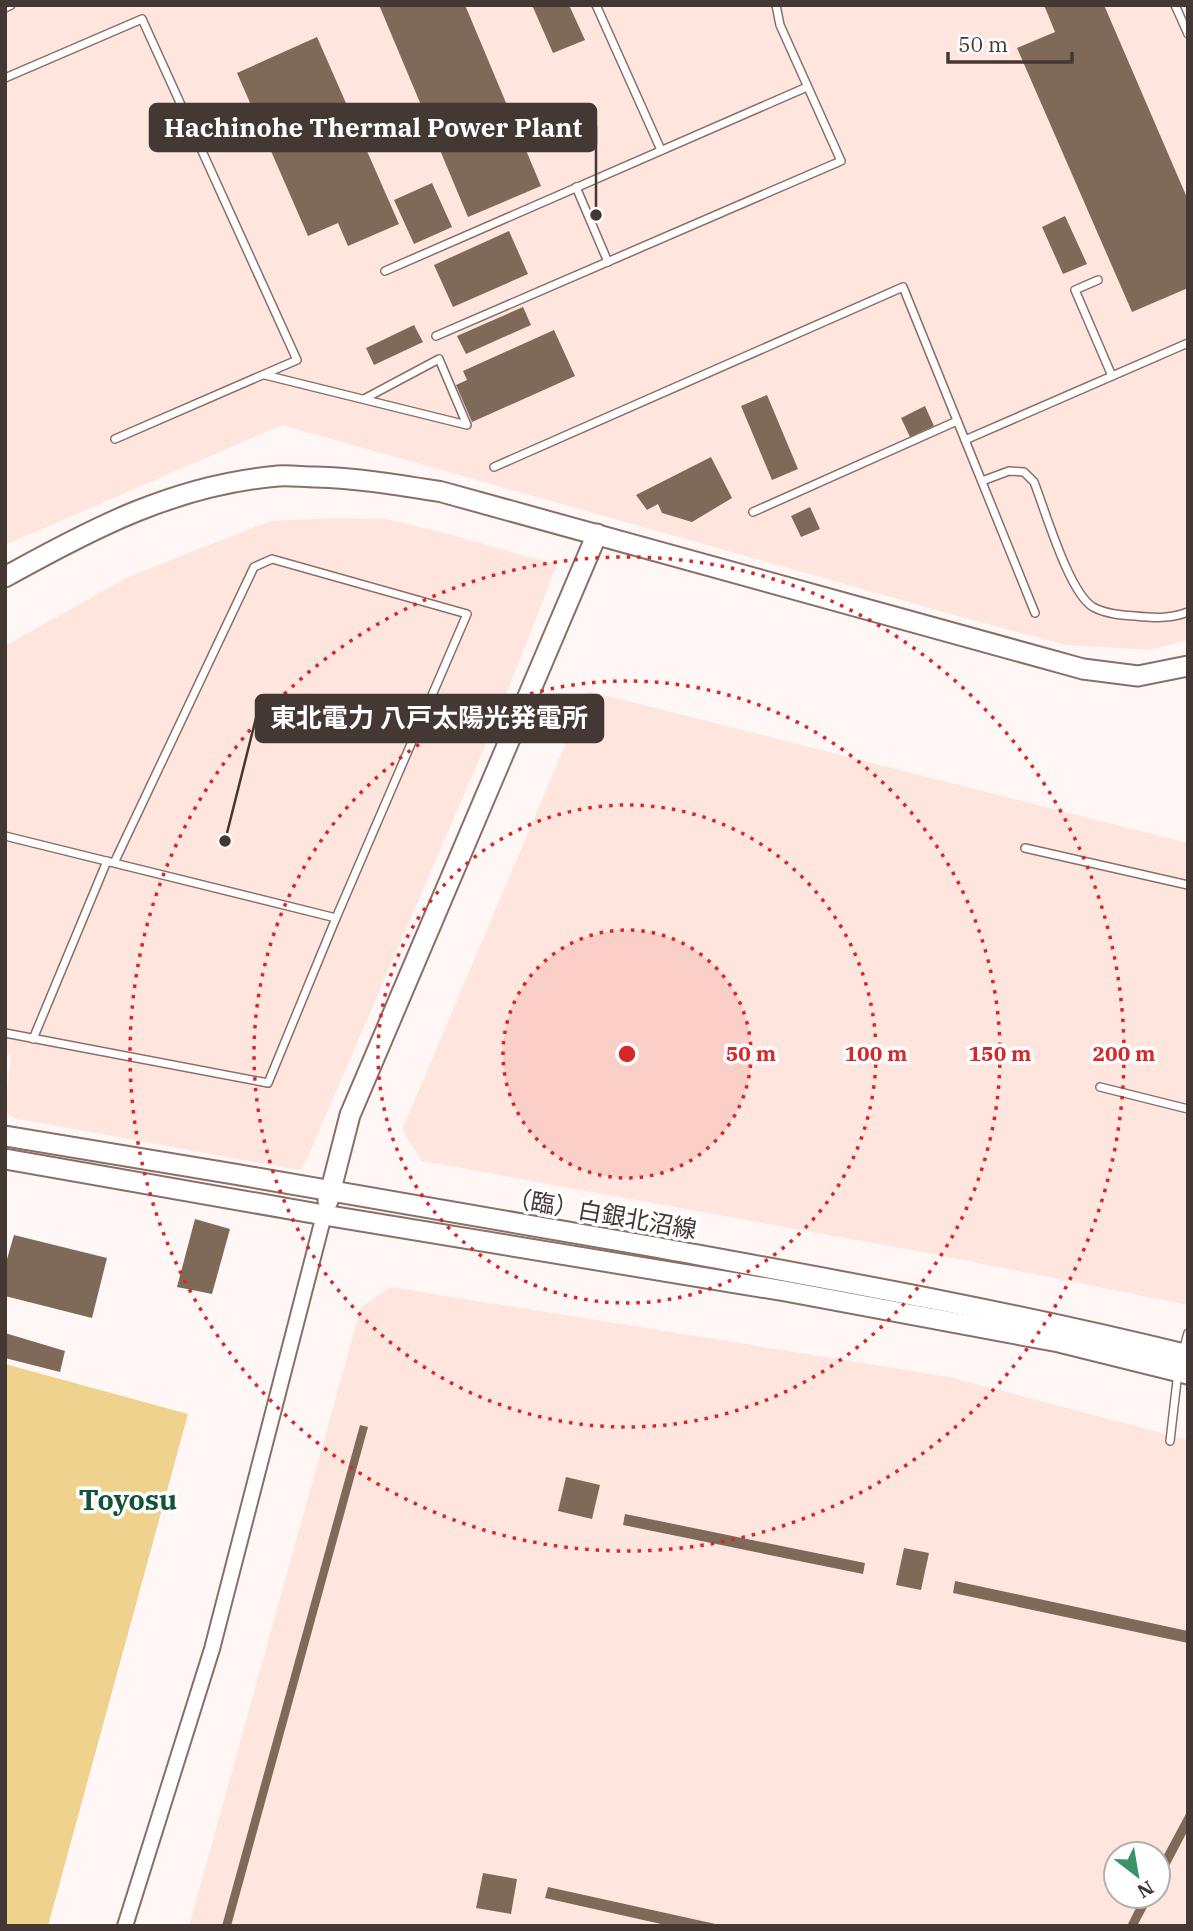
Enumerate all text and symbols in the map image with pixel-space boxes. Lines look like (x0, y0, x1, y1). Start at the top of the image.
scale bar (948, 21, 1072, 65)
text: 50 m (958, 30, 1008, 58)
callout: Hachinohe Thermal Power Plant (150, 104, 596, 151)
text: Hachinohe Thermal Power Plant (164, 110, 583, 144)
callout: 東北電力 八戸太陽光発電所 (256, 695, 603, 742)
text: 東北電力 八戸太陽光発電所 (270, 700, 588, 734)
text: 50 m (726, 1039, 776, 1067)
text: 100 m (844, 1039, 908, 1067)
text: 150 m (968, 1039, 1032, 1067)
text: 200 m (1092, 1039, 1156, 1067)
centre of rings (615, 1042, 639, 1066)
street label: （臨）白銀北沼線 (505, 1181, 699, 1245)
district label: Toyosu (79, 1481, 177, 1518)
north arrow (1102, 1840, 1172, 1910)
text: N (1133, 1875, 1158, 1904)

